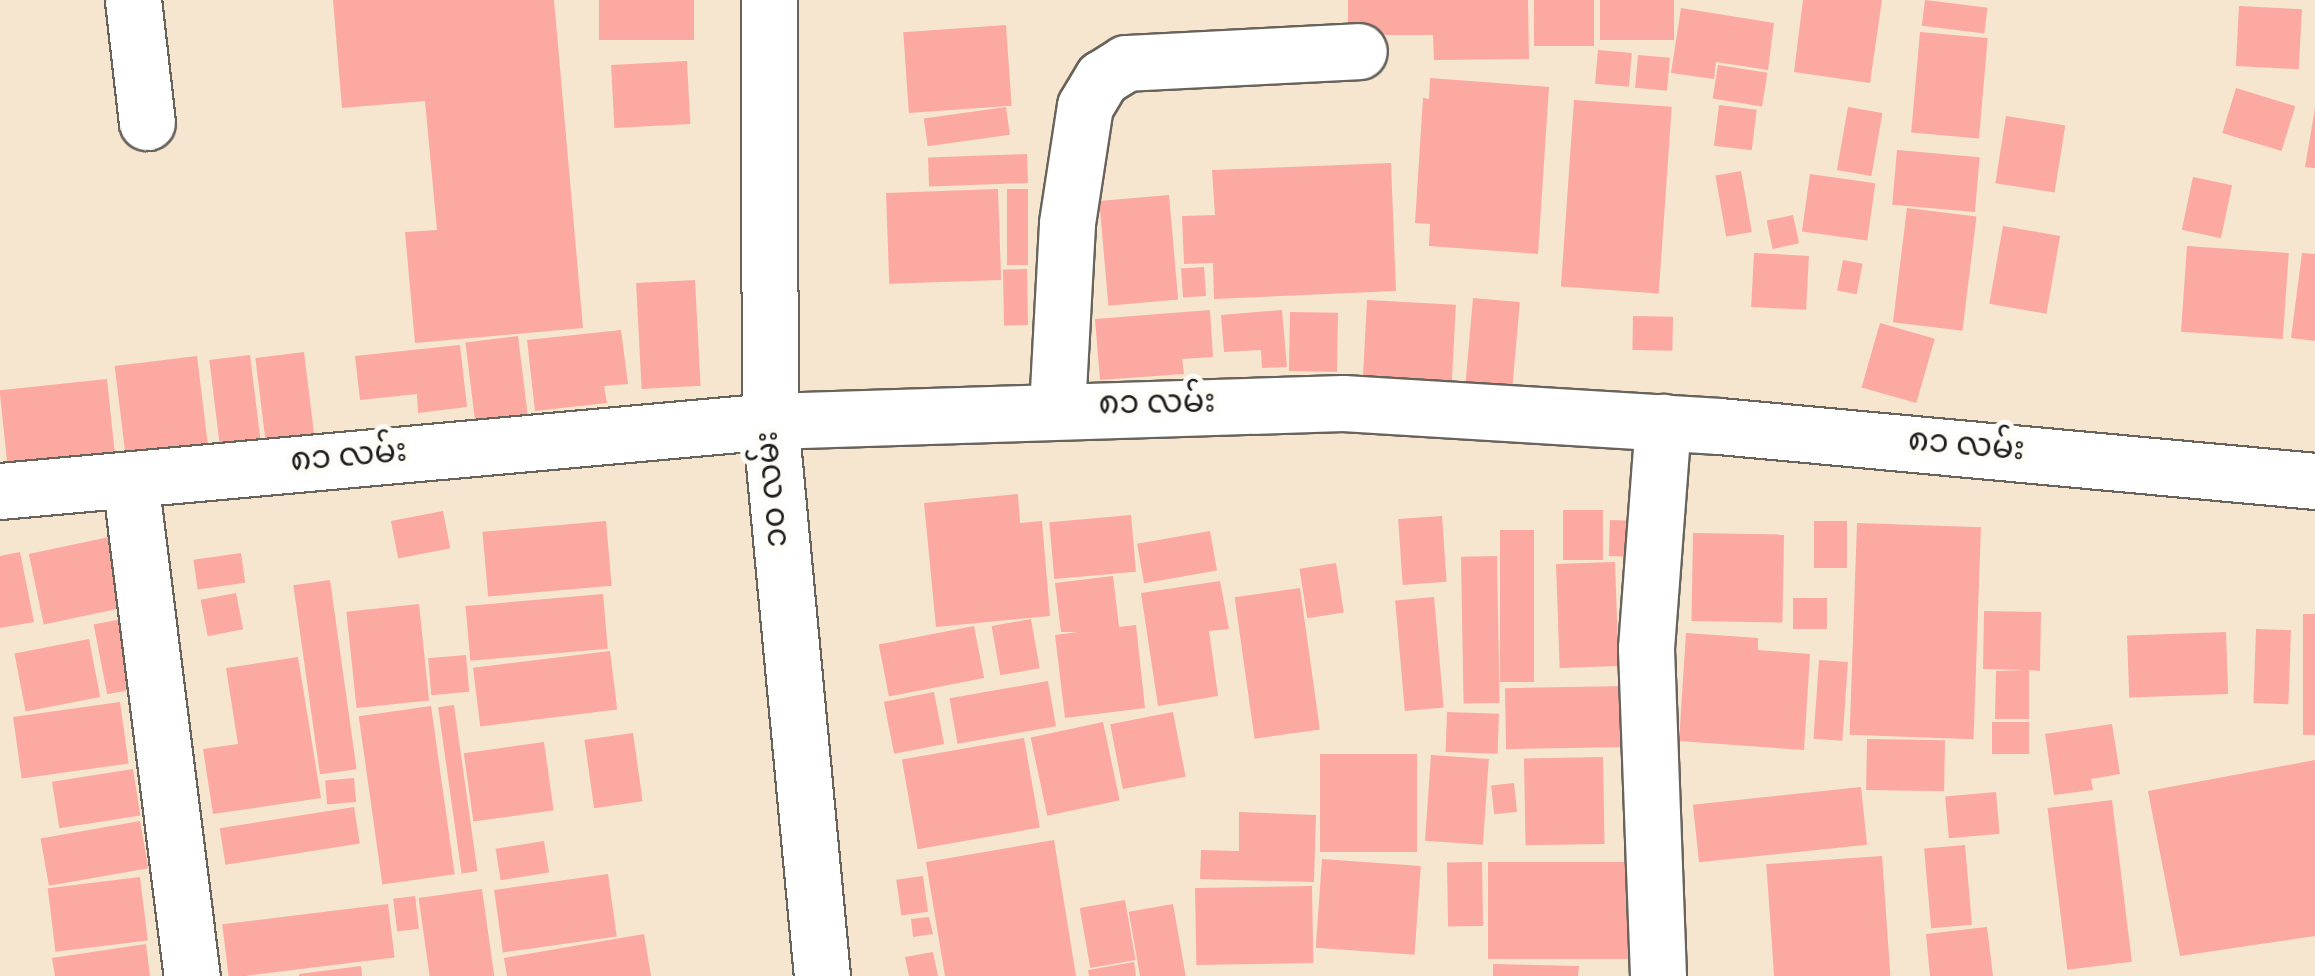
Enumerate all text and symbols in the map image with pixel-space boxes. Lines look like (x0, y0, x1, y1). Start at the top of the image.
street label: ၈၁ လမ်း (1098, 387, 1216, 427)
street label: ၈၁ လမ်း (1906, 425, 2026, 473)
street label: ၁၀ လမ်း (752, 429, 800, 549)
street label: ၈၁ လမ်း (289, 436, 409, 484)

